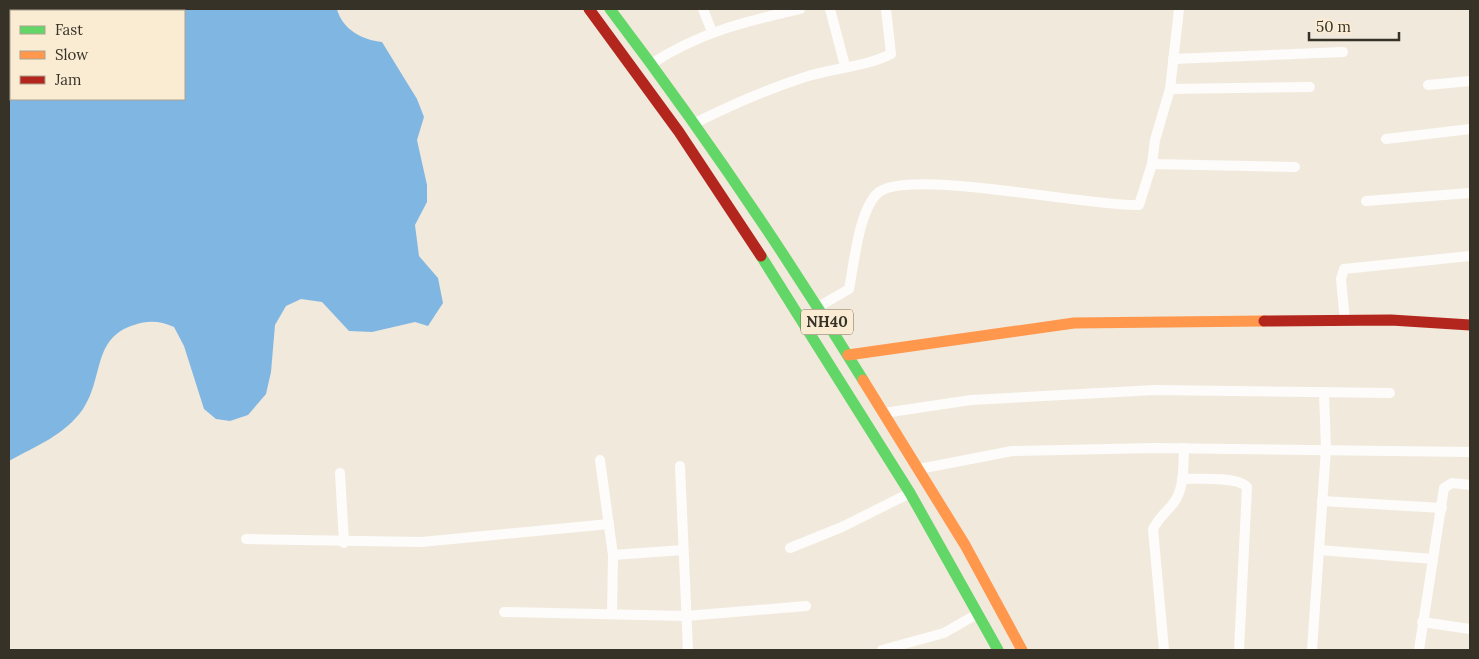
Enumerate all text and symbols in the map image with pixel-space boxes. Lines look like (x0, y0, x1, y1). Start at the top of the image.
legend (10, 10, 185, 100)
scale bar (1309, 10, 1399, 42)
text: 50 m (1316, 17, 1351, 36)
text: Fast (55, 20, 83, 39)
text: Slow (55, 45, 88, 64)
text: Jam (54, 70, 82, 89)
road number: NH40 (801, 310, 853, 334)

